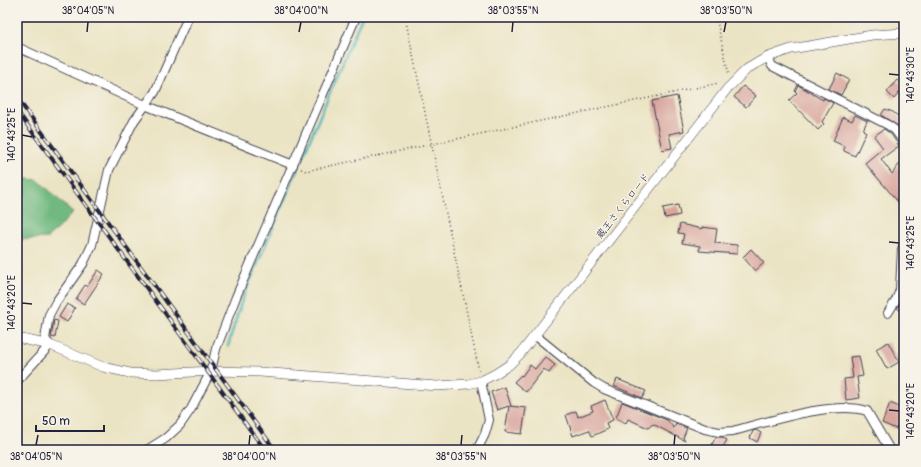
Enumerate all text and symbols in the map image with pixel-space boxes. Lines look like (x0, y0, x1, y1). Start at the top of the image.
text: 38°04'05"N (62, 5, 115, 17)
text: 38°04'00"N (274, 5, 328, 17)
text: 38°03'55"N (487, 5, 539, 17)
text: 38°03'50"N (700, 5, 752, 17)
text: 140°43'30"E (905, 47, 917, 103)
text: 140°43'25"E (6, 108, 18, 162)
street label: 蔵王さくらロード (594, 171, 652, 241)
text: 140°43'25"E (905, 216, 917, 270)
text: 140°43'20"E (6, 275, 18, 331)
text: 140°43'20"E (905, 383, 917, 439)
scale bar (36, 407, 104, 433)
text: 50 m (42, 414, 70, 429)
text: 38°04'05"N (10, 451, 63, 463)
text: 38°04'00"N (222, 451, 276, 463)
text: 38°03'55"N (435, 451, 487, 463)
text: 38°03'50"N (648, 451, 700, 463)

